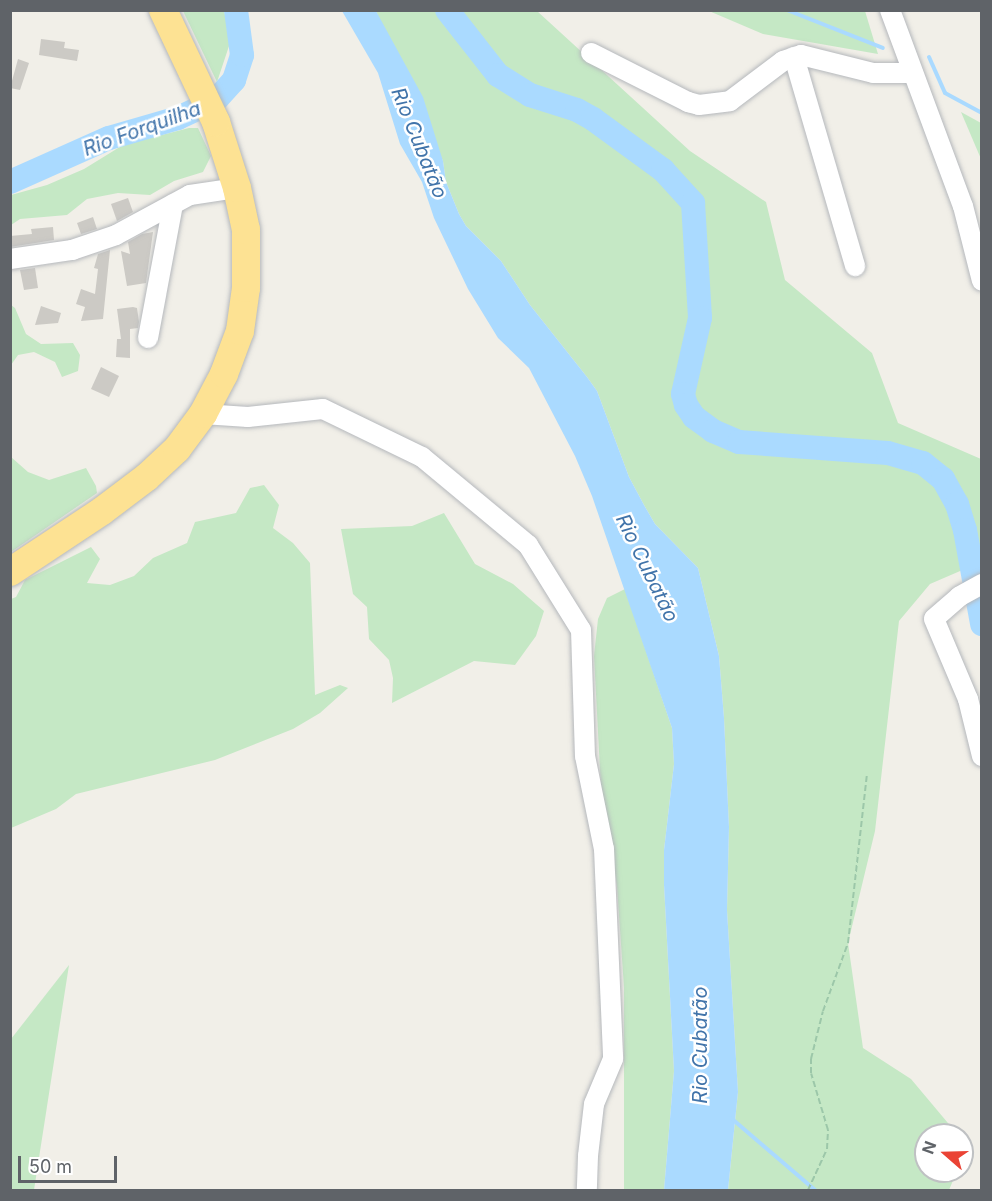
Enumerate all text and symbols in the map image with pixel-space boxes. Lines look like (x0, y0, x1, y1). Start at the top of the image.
water label: Rio Cubatão (386, 84, 452, 202)
water label: Rio Forquilha (80, 97, 204, 161)
water label: Rio Cubatão (611, 510, 683, 626)
water label: Rio Cubatão (688, 986, 712, 1104)
north arrow (914, 1123, 974, 1183)
text: N (917, 1138, 940, 1157)
scale bar (21, 1144, 120, 1182)
text: 50 m (29, 1156, 72, 1177)

